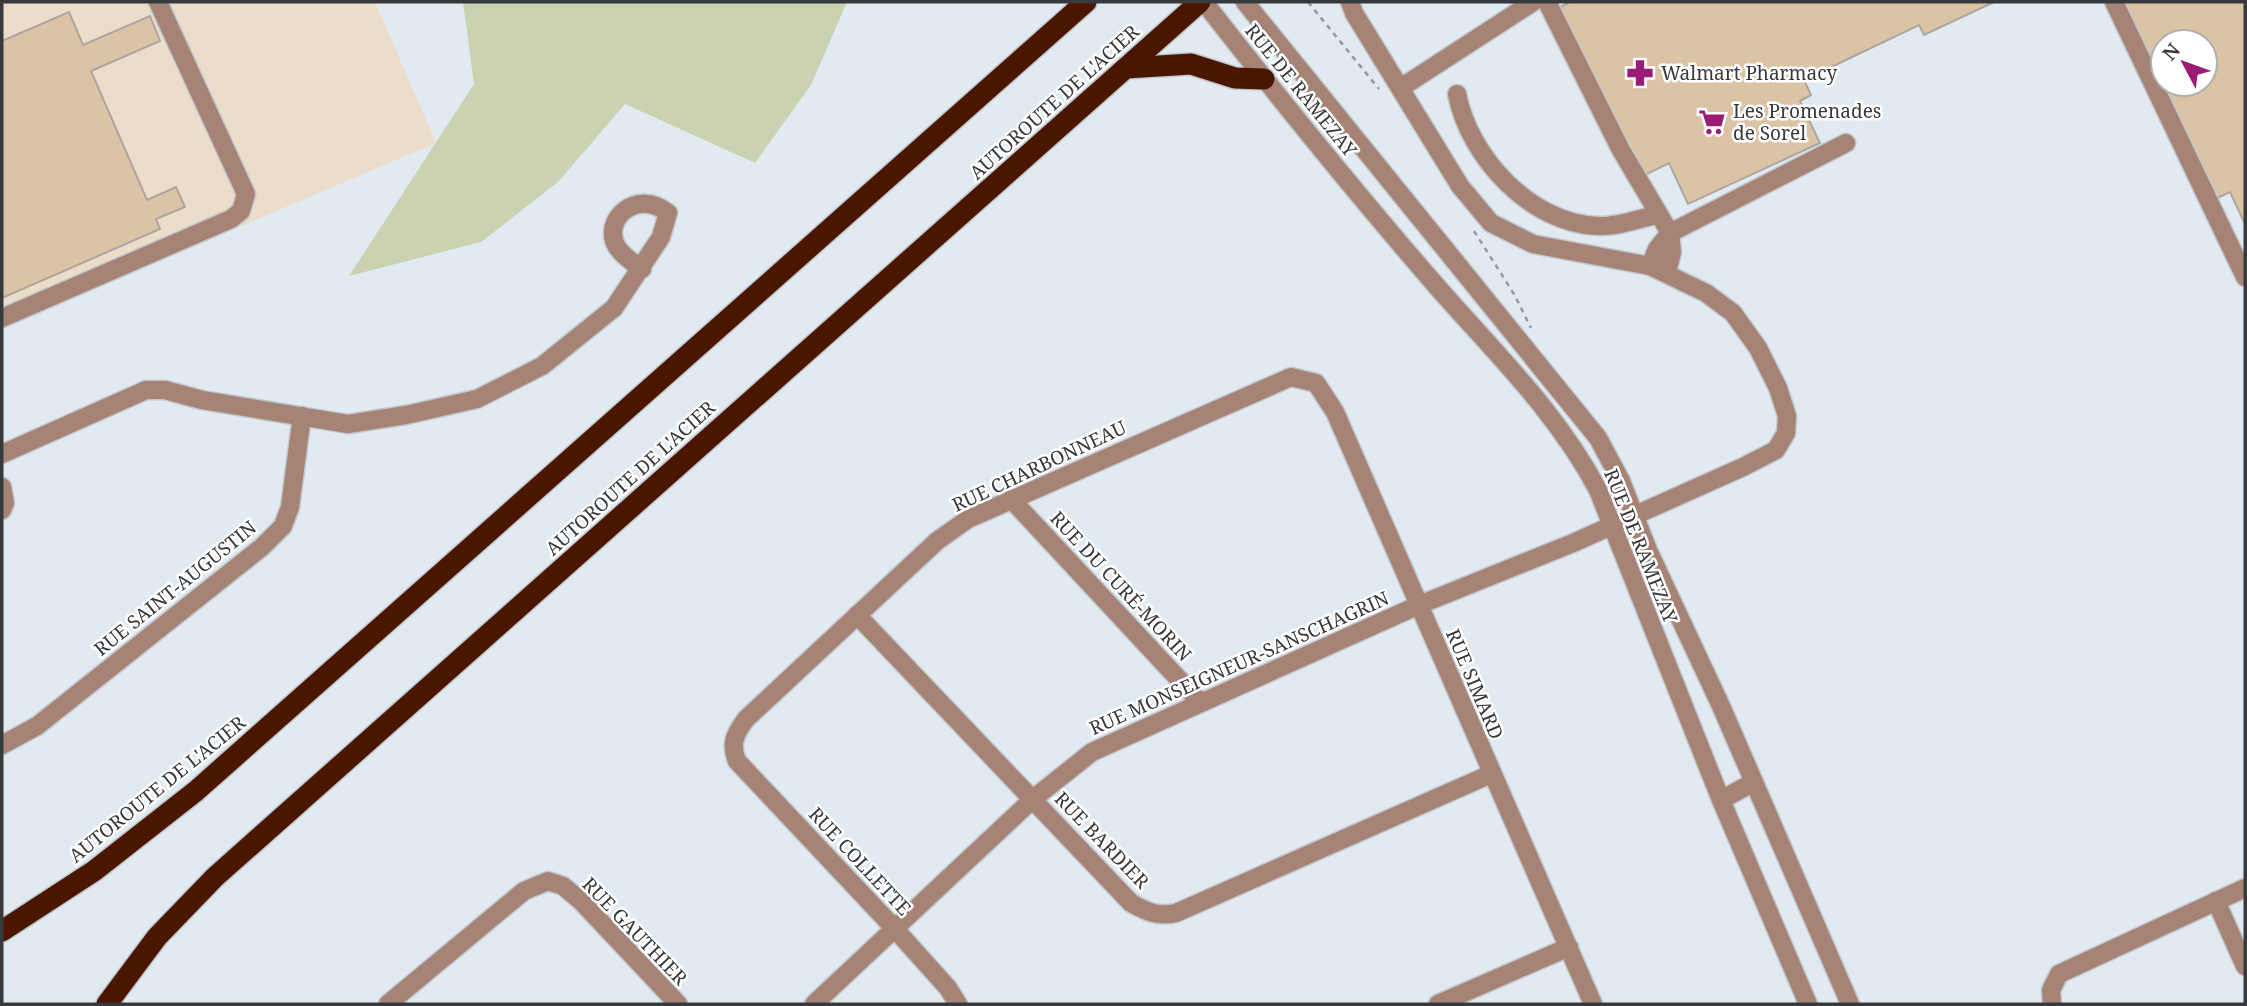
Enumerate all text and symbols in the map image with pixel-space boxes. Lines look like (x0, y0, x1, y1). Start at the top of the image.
street label: AUTOROUTE DE L'ACIER (964, 18, 1145, 185)
street label: RUE DE RAMEZAY (1239, 18, 1363, 162)
north arrow (2149, 28, 2219, 98)
text: N (2156, 38, 2186, 66)
pharmacy icon: Walmart Pharmacy (1625, 58, 1655, 88)
place label: Walmart Pharmacy (1661, 60, 1838, 86)
place label: Les Promenades de Sorel (1733, 98, 1881, 146)
supermarket icon: Les Promenades de Sorel (1697, 107, 1727, 137)
street label: AUTOROUTE DE L'ACIER (540, 394, 721, 561)
street label: RUE CHARBONNEAU (948, 414, 1131, 518)
street label: RUE DE RAMEZAY (1598, 465, 1684, 627)
street label: RUE DU CURÉ-MORIN (1045, 505, 1197, 667)
street label: RUE SAINT-AUGUSTIN (88, 514, 262, 662)
street label: RUE MONSEIGNEUR-SANSCHAGRIN (1085, 585, 1393, 741)
street label: RUE SIMARD (1440, 625, 1510, 743)
street label: AUTOROUTE DE L'ACIER (63, 709, 251, 868)
street label: RUE BARDIER (1049, 786, 1155, 895)
street label: RUE COLLETTE (803, 801, 917, 921)
street label: RUE GAUTHIER (577, 871, 694, 991)

